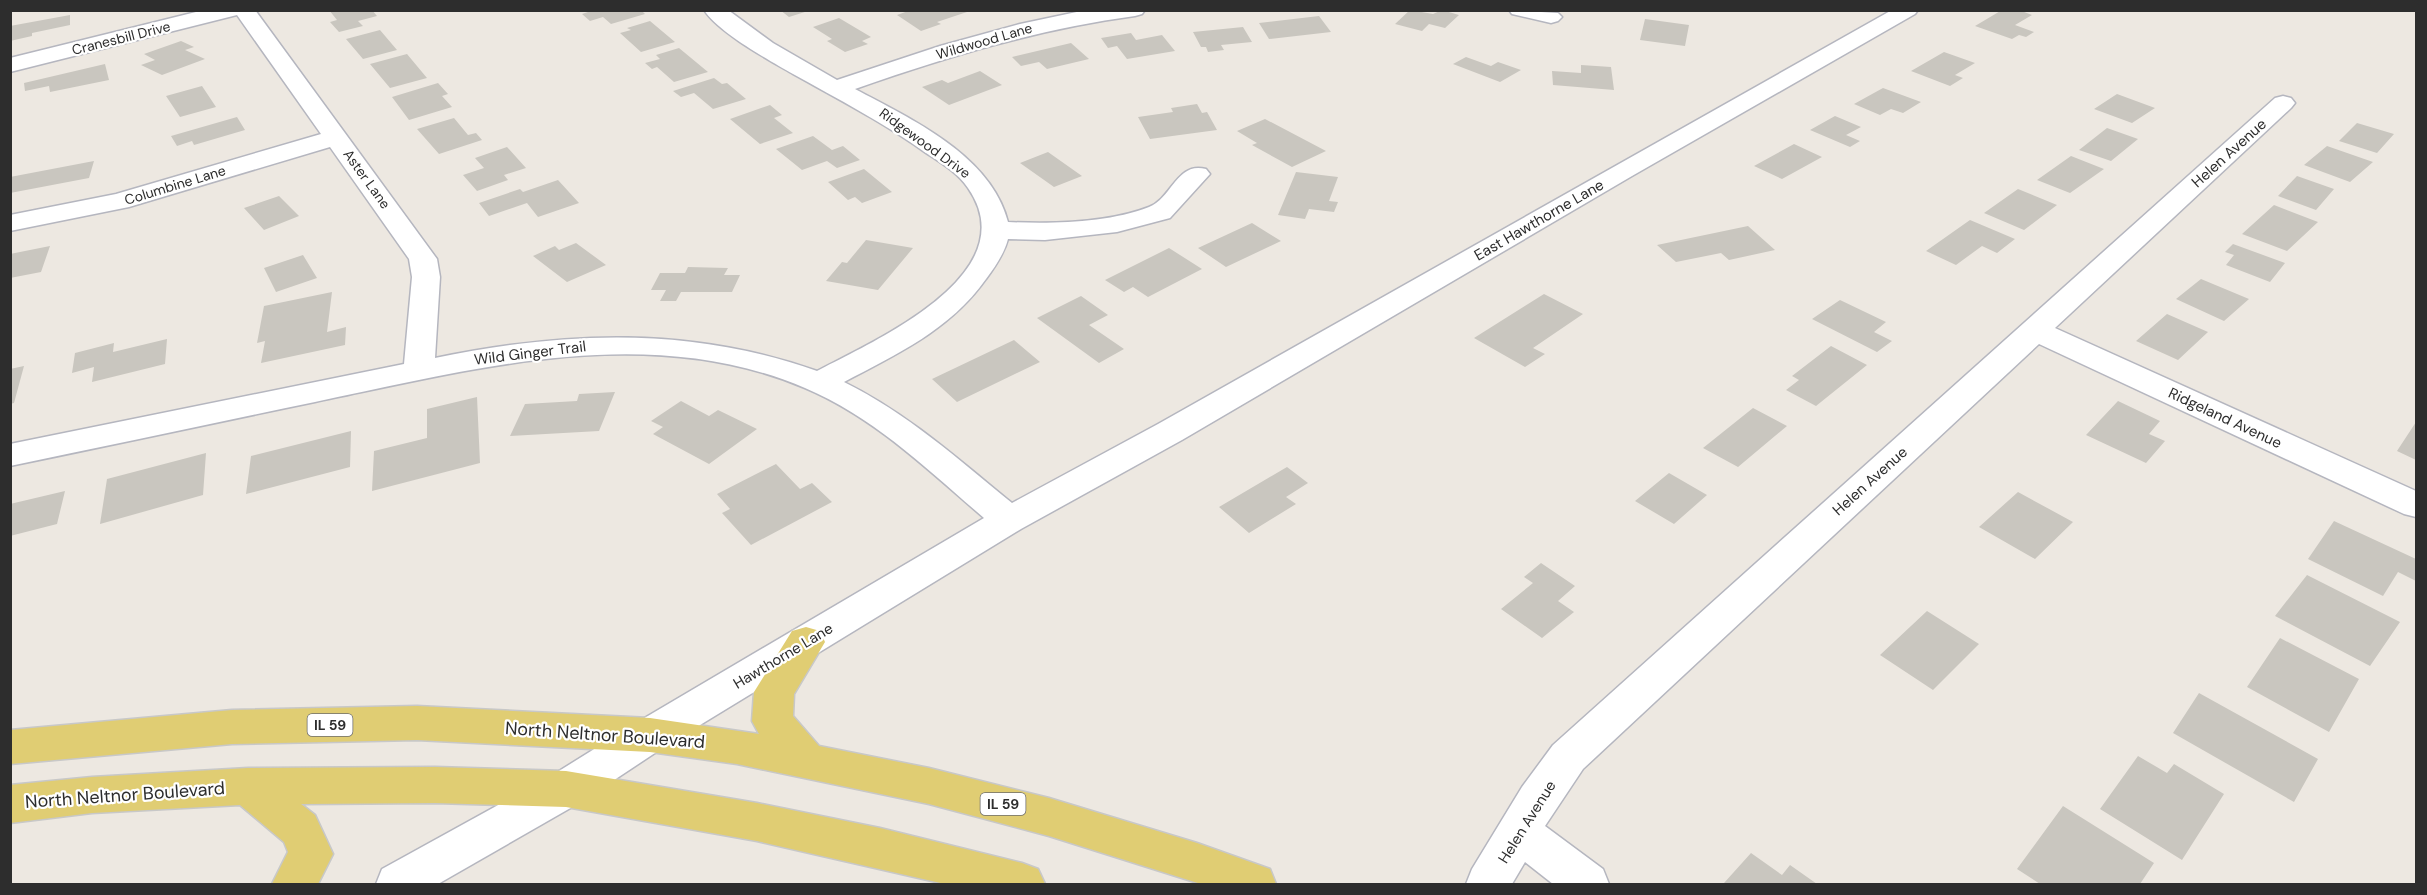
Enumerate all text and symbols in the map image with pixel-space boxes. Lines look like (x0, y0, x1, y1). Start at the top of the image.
street label: Cranesbill Drive (70, 17, 172, 59)
street label: Wildwood Lane (934, 19, 1034, 63)
street label: Ridgewood Drive (876, 104, 974, 182)
street label: Helen Avenue (2187, 114, 2271, 192)
street label: Aster Lane (339, 146, 395, 212)
street label: Columbine Lane (122, 161, 228, 209)
street label: East Hawthorne Lane (1470, 175, 1608, 265)
street label: Wild Ginger Trail (473, 336, 587, 370)
street label: Ridgeland Avenue (2165, 383, 2285, 453)
street label: Helen Avenue (1828, 442, 1912, 520)
street label: Hawthorne Lane (729, 618, 837, 694)
road number: IL 59 (308, 714, 352, 736)
street label: North Neltnor Boulevard (504, 716, 706, 754)
street label: North Neltnor Boulevard (24, 776, 226, 814)
street label: Helen Avenue (1494, 777, 1560, 867)
road number: IL 59 (980, 793, 1026, 815)

